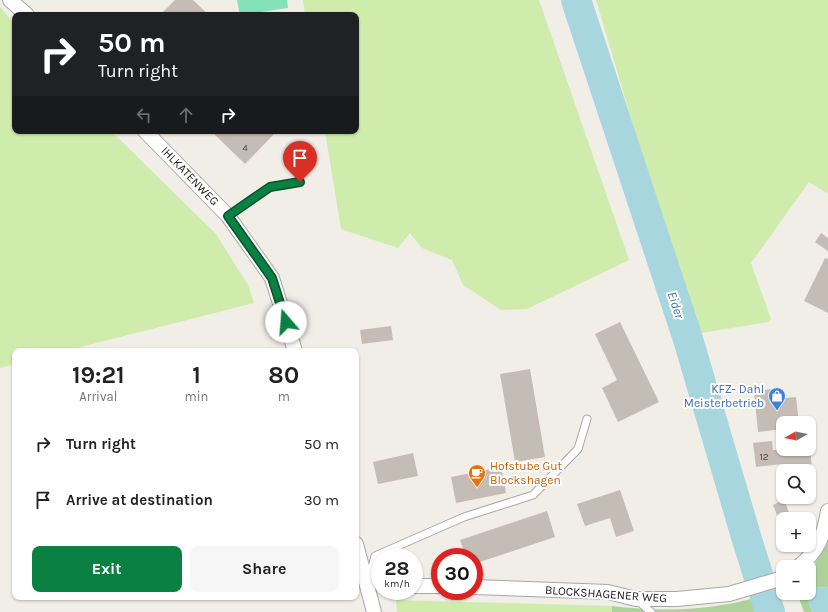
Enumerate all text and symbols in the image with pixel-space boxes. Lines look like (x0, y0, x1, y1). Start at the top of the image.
text: 50 m (98, 26, 166, 59)
icon: right (32, 28, 84, 80)
text: Turn right (98, 60, 178, 82)
icon: left (133, 104, 155, 126)
icon: ahead (175, 104, 197, 126)
icon: right (217, 104, 239, 126)
pin (283, 141, 317, 182)
house number: 4 (242, 142, 248, 154)
street label: IHLKATENWEG (158, 143, 222, 209)
icon: arrive (289, 147, 311, 169)
water label: Eider (665, 290, 688, 321)
position arrow (265, 301, 307, 343)
text: 19:21 (72, 361, 125, 389)
text: 1 (192, 361, 201, 389)
text: 80 (268, 361, 299, 389)
place label: KFZ- Dahl Meisterbetrieb (684, 382, 764, 410)
shop icon: KFZ- Dahl Meisterbetrieb (767, 386, 787, 411)
text: Arrival (79, 389, 117, 404)
text: min (185, 389, 208, 404)
text: m (278, 389, 290, 404)
north arrow (776, 416, 816, 456)
map controls (776, 416, 816, 600)
icon: right (32, 433, 54, 455)
text: Turn right (66, 435, 136, 453)
text: 50 m (304, 435, 339, 453)
house number: 12 (759, 451, 769, 463)
place label: Hofstube Gut Blockshagen (490, 459, 563, 487)
cafe icon: Hofstube Gut Blockshagen (467, 463, 487, 488)
button: search (776, 464, 816, 504)
icon: arrive (32, 489, 54, 511)
text: Arrive at destination (66, 491, 213, 509)
text: 30 m (304, 491, 339, 509)
button: + (776, 512, 816, 552)
button: Exit (32, 546, 182, 592)
button: Share (190, 546, 339, 592)
speed limit sign: 30 (431, 548, 483, 600)
text: 28 (384, 557, 410, 580)
button: − (776, 560, 816, 600)
text: km/h (384, 578, 410, 590)
street label: BLOCKSHAGENER WEG (544, 583, 668, 605)

